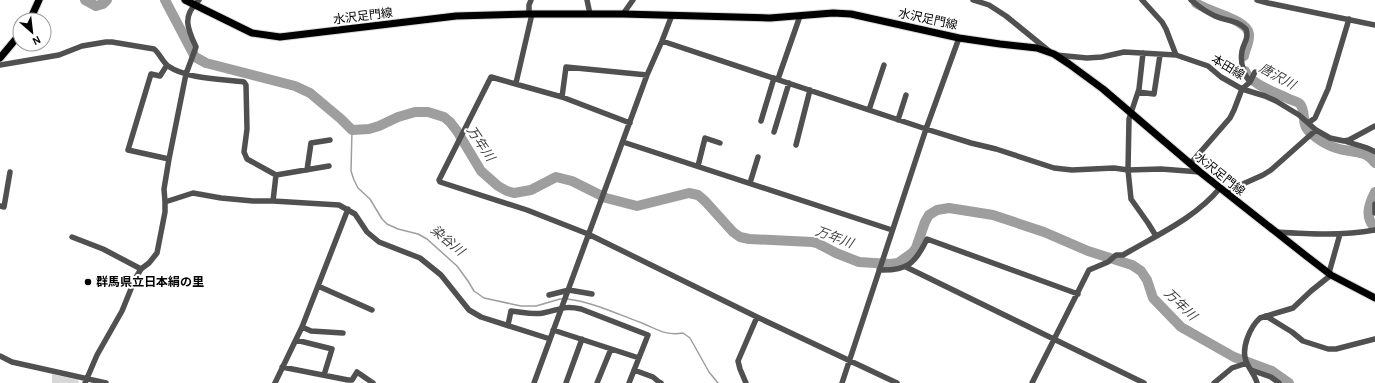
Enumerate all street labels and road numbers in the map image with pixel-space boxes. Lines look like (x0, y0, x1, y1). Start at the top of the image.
street label: 水沢足門線 (332, 5, 394, 26)
street label: 水沢足門線 (897, 6, 959, 31)
street label: 本田線 (1209, 52, 1247, 81)
street label: 水沢足門線 (1193, 150, 1248, 198)

